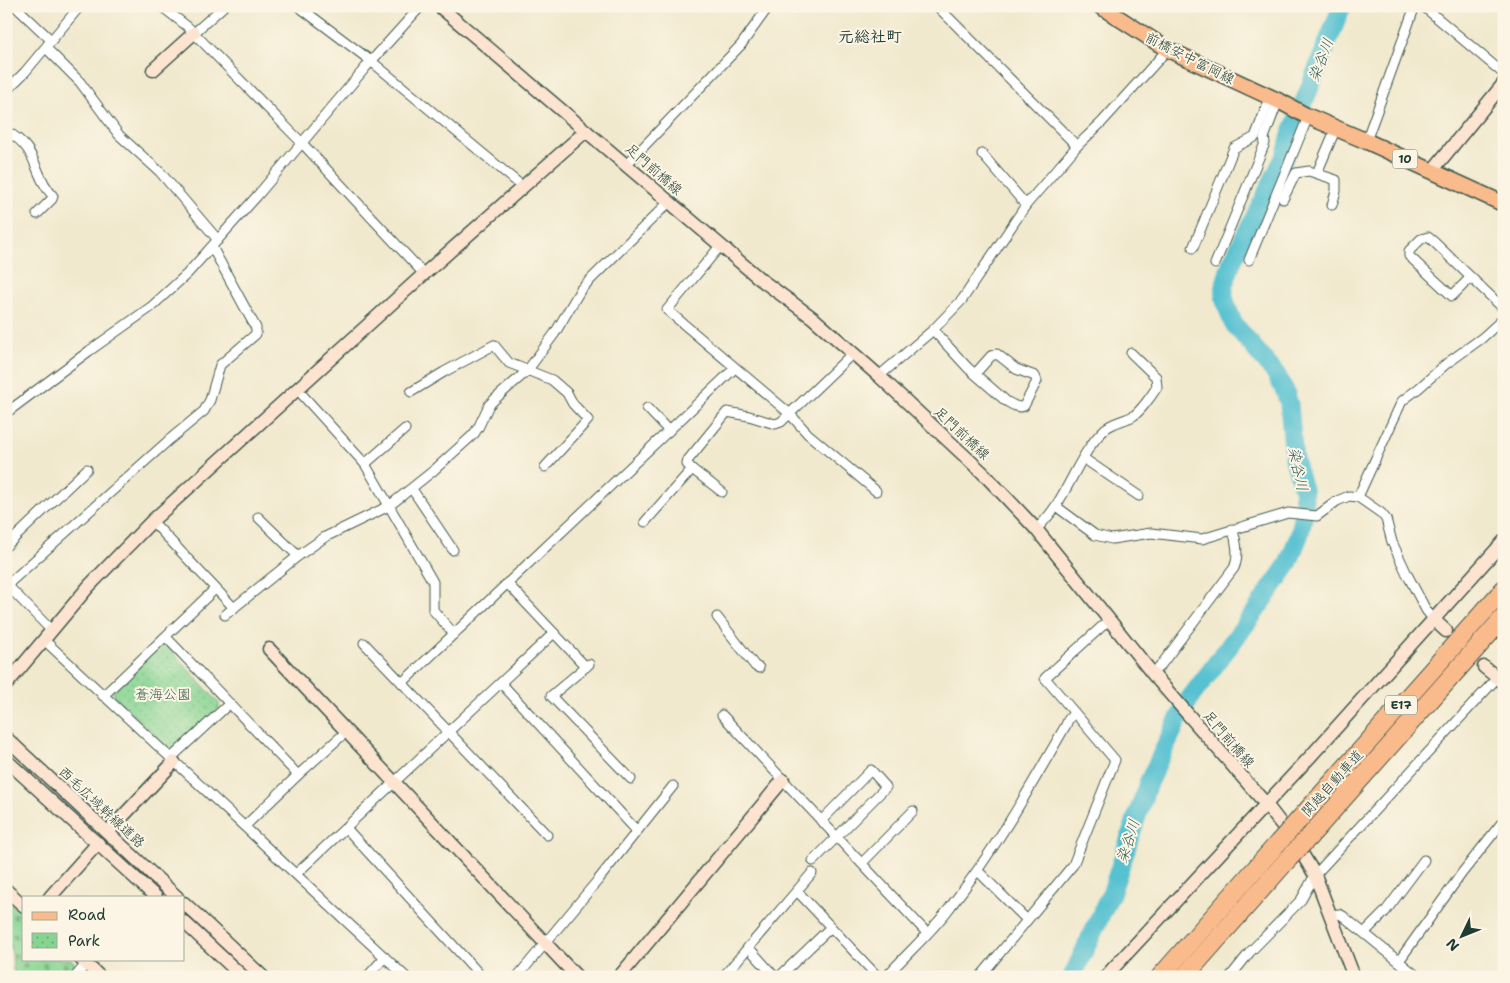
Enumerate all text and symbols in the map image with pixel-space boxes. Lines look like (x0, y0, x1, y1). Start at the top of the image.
district label: 元総社町 (838, 26, 902, 47)
street label: 前橋安中富岡線 (1142, 28, 1238, 88)
water label: 染谷川 (1304, 35, 1338, 85)
street label: 足門前橋線 (622, 139, 686, 199)
road number: 10 (1392, 150, 1418, 168)
street label: 足門前橋線 (930, 403, 994, 463)
water label: 染谷川 (1284, 445, 1312, 493)
park label: 蒼海公園 (135, 685, 191, 703)
road number: E17 (1385, 696, 1417, 714)
street label: 足門前橋線 (1199, 707, 1259, 771)
street label: 関越自動車道 (1297, 746, 1367, 820)
street label: 西毛広域幹線道路 (55, 762, 149, 852)
water label: 染谷川 (1112, 817, 1144, 865)
legend (22, 896, 185, 960)
text: Road (68, 905, 106, 925)
north arrow (1438, 910, 1488, 960)
text: Park (68, 931, 100, 951)
text: N (1442, 935, 1463, 955)

